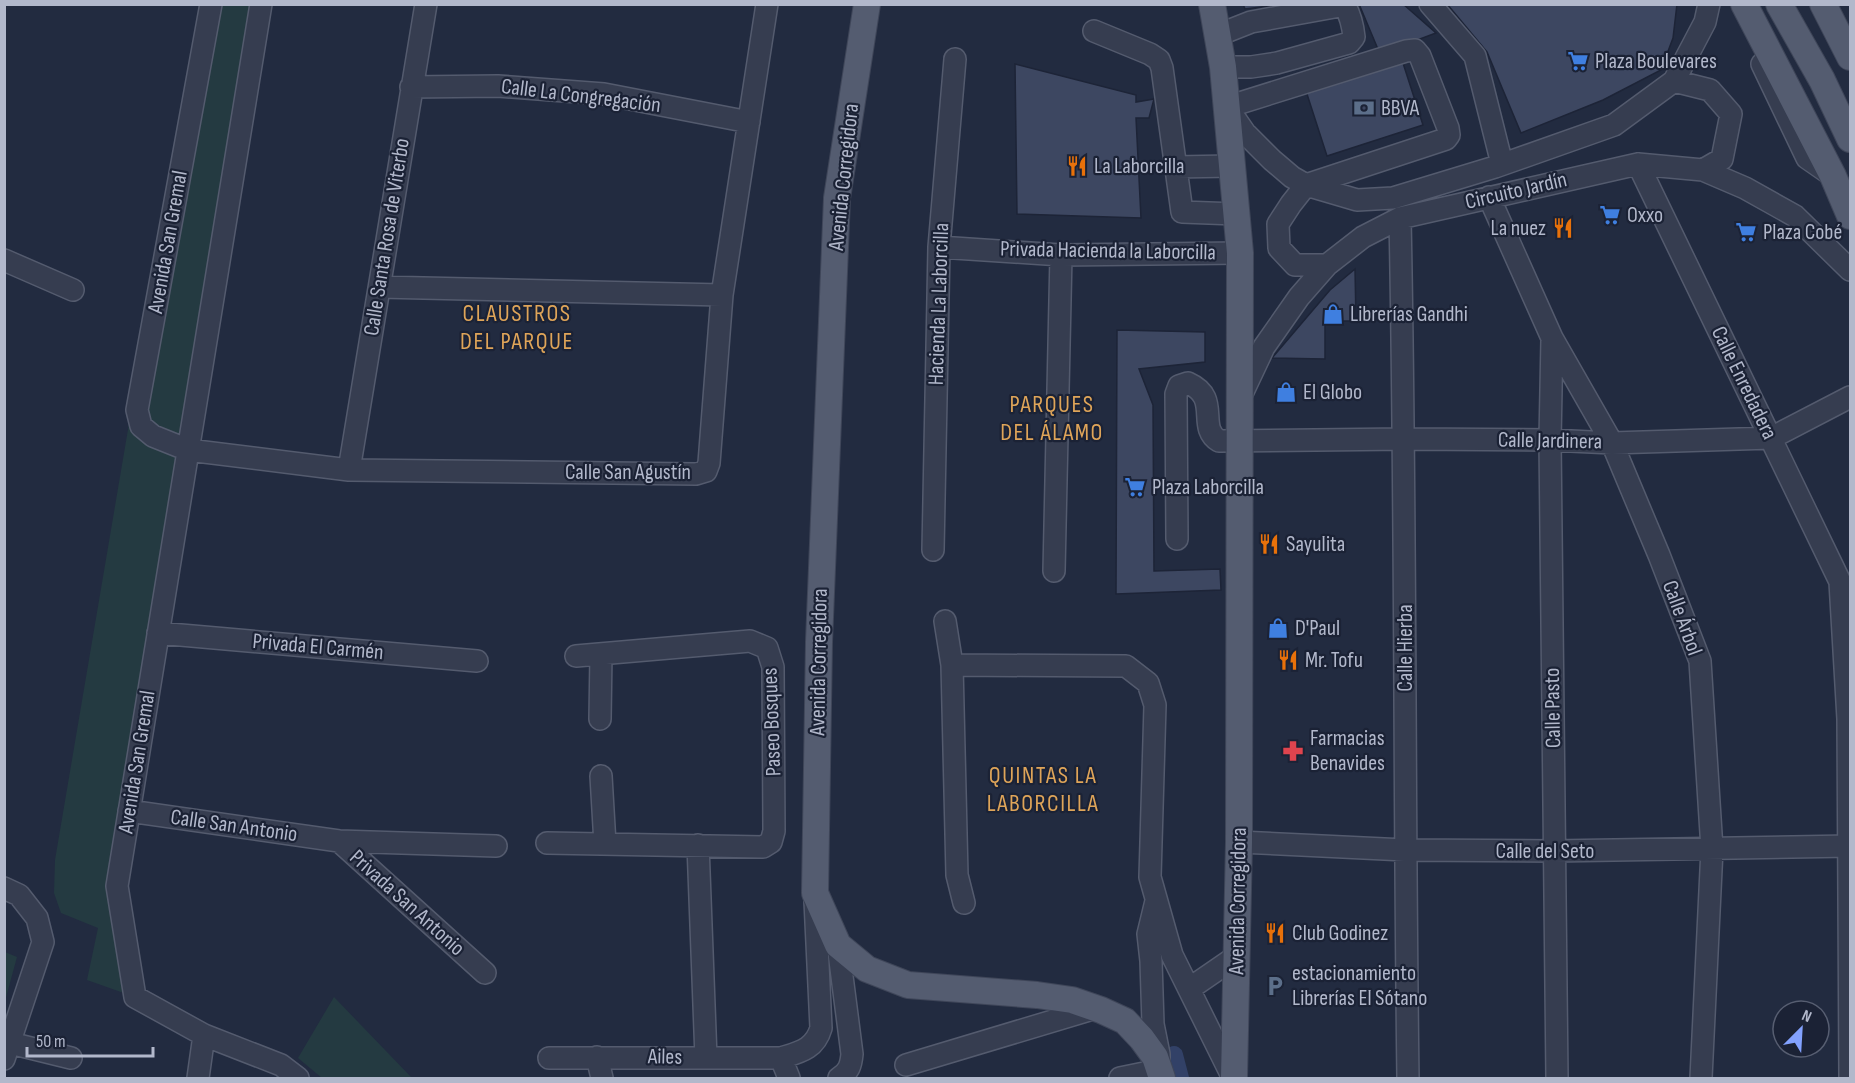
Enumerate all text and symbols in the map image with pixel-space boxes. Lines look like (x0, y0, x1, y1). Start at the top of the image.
place label: Plaza Boulevares (1595, 48, 1717, 75)
supermarket icon: Plaza Boulevares (1566, 49, 1590, 73)
street label: Calle La Congregación (500, 73, 662, 119)
place label: BBVA (1381, 95, 1420, 122)
bank icon: BBVA (1352, 96, 1376, 120)
street label: Avenida Corregidora (823, 102, 865, 253)
street label: Calle Santa Rosa de Viterbo (358, 136, 416, 338)
place label: La Laborcilla (1094, 153, 1185, 180)
restaurant icon: La Laborcilla (1065, 154, 1089, 178)
street label: Circuito Jardín (1462, 166, 1570, 216)
street label: Avenida San Gremal (142, 169, 194, 316)
place label: Oxxo (1627, 202, 1663, 229)
supermarket icon: Oxxo (1598, 203, 1622, 227)
place label: La nuez (1491, 215, 1546, 242)
restaurant icon: La nuez (1551, 216, 1575, 240)
place label: Plaza Cobé (1763, 219, 1842, 246)
supermarket icon: Plaza Cobé (1734, 220, 1758, 244)
street label: Hacienda La Laborcilla (923, 222, 955, 386)
street label: Privada Hacienda la Laborcilla (1000, 236, 1216, 266)
district label: CLAUSTROS DEL PARQUE (460, 299, 574, 356)
place label: Librerías Gandhi (1350, 301, 1468, 328)
shop icon: Librerías Gandhi (1321, 302, 1345, 326)
street label: Calle Enredadera (1705, 322, 1783, 444)
place label: El Globo (1303, 379, 1362, 406)
shop icon: El Globo (1274, 380, 1298, 404)
district label: PARQUES DEL ÁLAMO (1000, 390, 1104, 447)
street label: Calle Jardinera (1498, 427, 1602, 455)
street label: Calle San Agustín (565, 459, 691, 486)
place label: Plaza Laborcilla (1152, 474, 1264, 501)
supermarket icon: Plaza Laborcilla (1123, 475, 1147, 499)
place label: Sayulita (1286, 531, 1345, 558)
restaurant icon: Sayulita (1257, 532, 1281, 556)
street label: Calle Árbol (1656, 577, 1708, 659)
street label: Avenida Corregidora (804, 588, 834, 737)
street label: Calle Hierba (1392, 604, 1419, 692)
place label: D'Paul (1295, 615, 1340, 642)
shop icon: D'Paul (1266, 616, 1290, 640)
street label: Privada El Carmén (251, 628, 385, 666)
place label: Mr. Tofu (1305, 647, 1363, 674)
restaurant icon: Mr. Tofu (1276, 648, 1300, 672)
street label: Paseo Bosques (757, 667, 787, 777)
street label: Calle Pasto (1539, 668, 1567, 748)
street label: Avenida San Gremal (112, 689, 162, 836)
place label: Farmacias Benavides (1310, 725, 1385, 777)
pharmacy icon: Farmacias Benavides (1281, 739, 1305, 763)
district label: QUINTAS LA LABORCILLA (987, 761, 1099, 818)
street label: Calle San Antonio (169, 804, 299, 848)
street label: Avenida Corregidora (1223, 827, 1253, 976)
street label: Calle del Seto (1496, 838, 1594, 865)
street label: Privada San Antonio (344, 844, 470, 962)
place label: Club Godinez (1292, 920, 1388, 947)
restaurant icon: Club Godinez (1263, 921, 1287, 945)
place label: estacionamiento Librerías El Sótano (1292, 960, 1427, 1012)
parking icon: estacionamiento Librerías El Sótano (1263, 974, 1287, 998)
north arrow (1771, 999, 1831, 1059)
text: N (1799, 1006, 1814, 1027)
scale bar (27, 1020, 153, 1058)
text: 50 m (36, 1031, 66, 1052)
street label: Ailes (647, 1043, 683, 1071)

